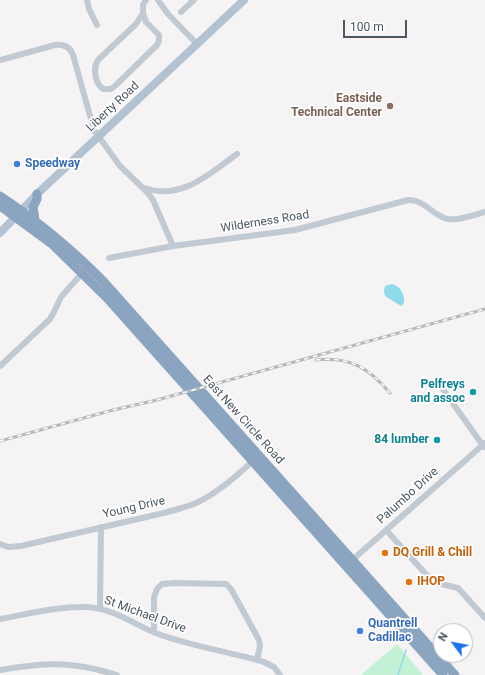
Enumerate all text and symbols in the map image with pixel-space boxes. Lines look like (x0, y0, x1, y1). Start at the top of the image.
scale bar (345, 12, 409, 38)
text: 100 m (350, 20, 384, 34)
street label: Liberty Road (84, 79, 142, 135)
place label: Eastside Technical Center (291, 92, 382, 120)
marker: Eastside Technical Center (385, 101, 395, 111)
place label: Speedway (25, 157, 80, 171)
marker: Speedway (12, 159, 22, 169)
street label: Wilderness Road (220, 208, 310, 236)
street label: East New Circle Road (199, 373, 287, 467)
place label: Pelfreys and assoc (410, 378, 465, 406)
marker: Pelfreys and assoc (468, 387, 478, 397)
place label: 84 lumber (374, 433, 429, 447)
marker: 84 lumber (432, 435, 442, 445)
street label: Palumbo Drive (374, 465, 442, 527)
street label: Young Drive (101, 494, 167, 522)
place label: DQ Grill & Chill (393, 546, 472, 560)
marker: DQ Grill & Chill (380, 548, 390, 558)
place label: IHOP (417, 575, 445, 589)
marker: IHOP (404, 577, 414, 587)
street label: St Michael Drive (102, 594, 188, 636)
place label: Quantrell Cadillac (368, 617, 417, 645)
north arrow (433, 623, 473, 663)
marker: Quantrell Cadillac (355, 626, 365, 636)
text: N (436, 630, 451, 644)

